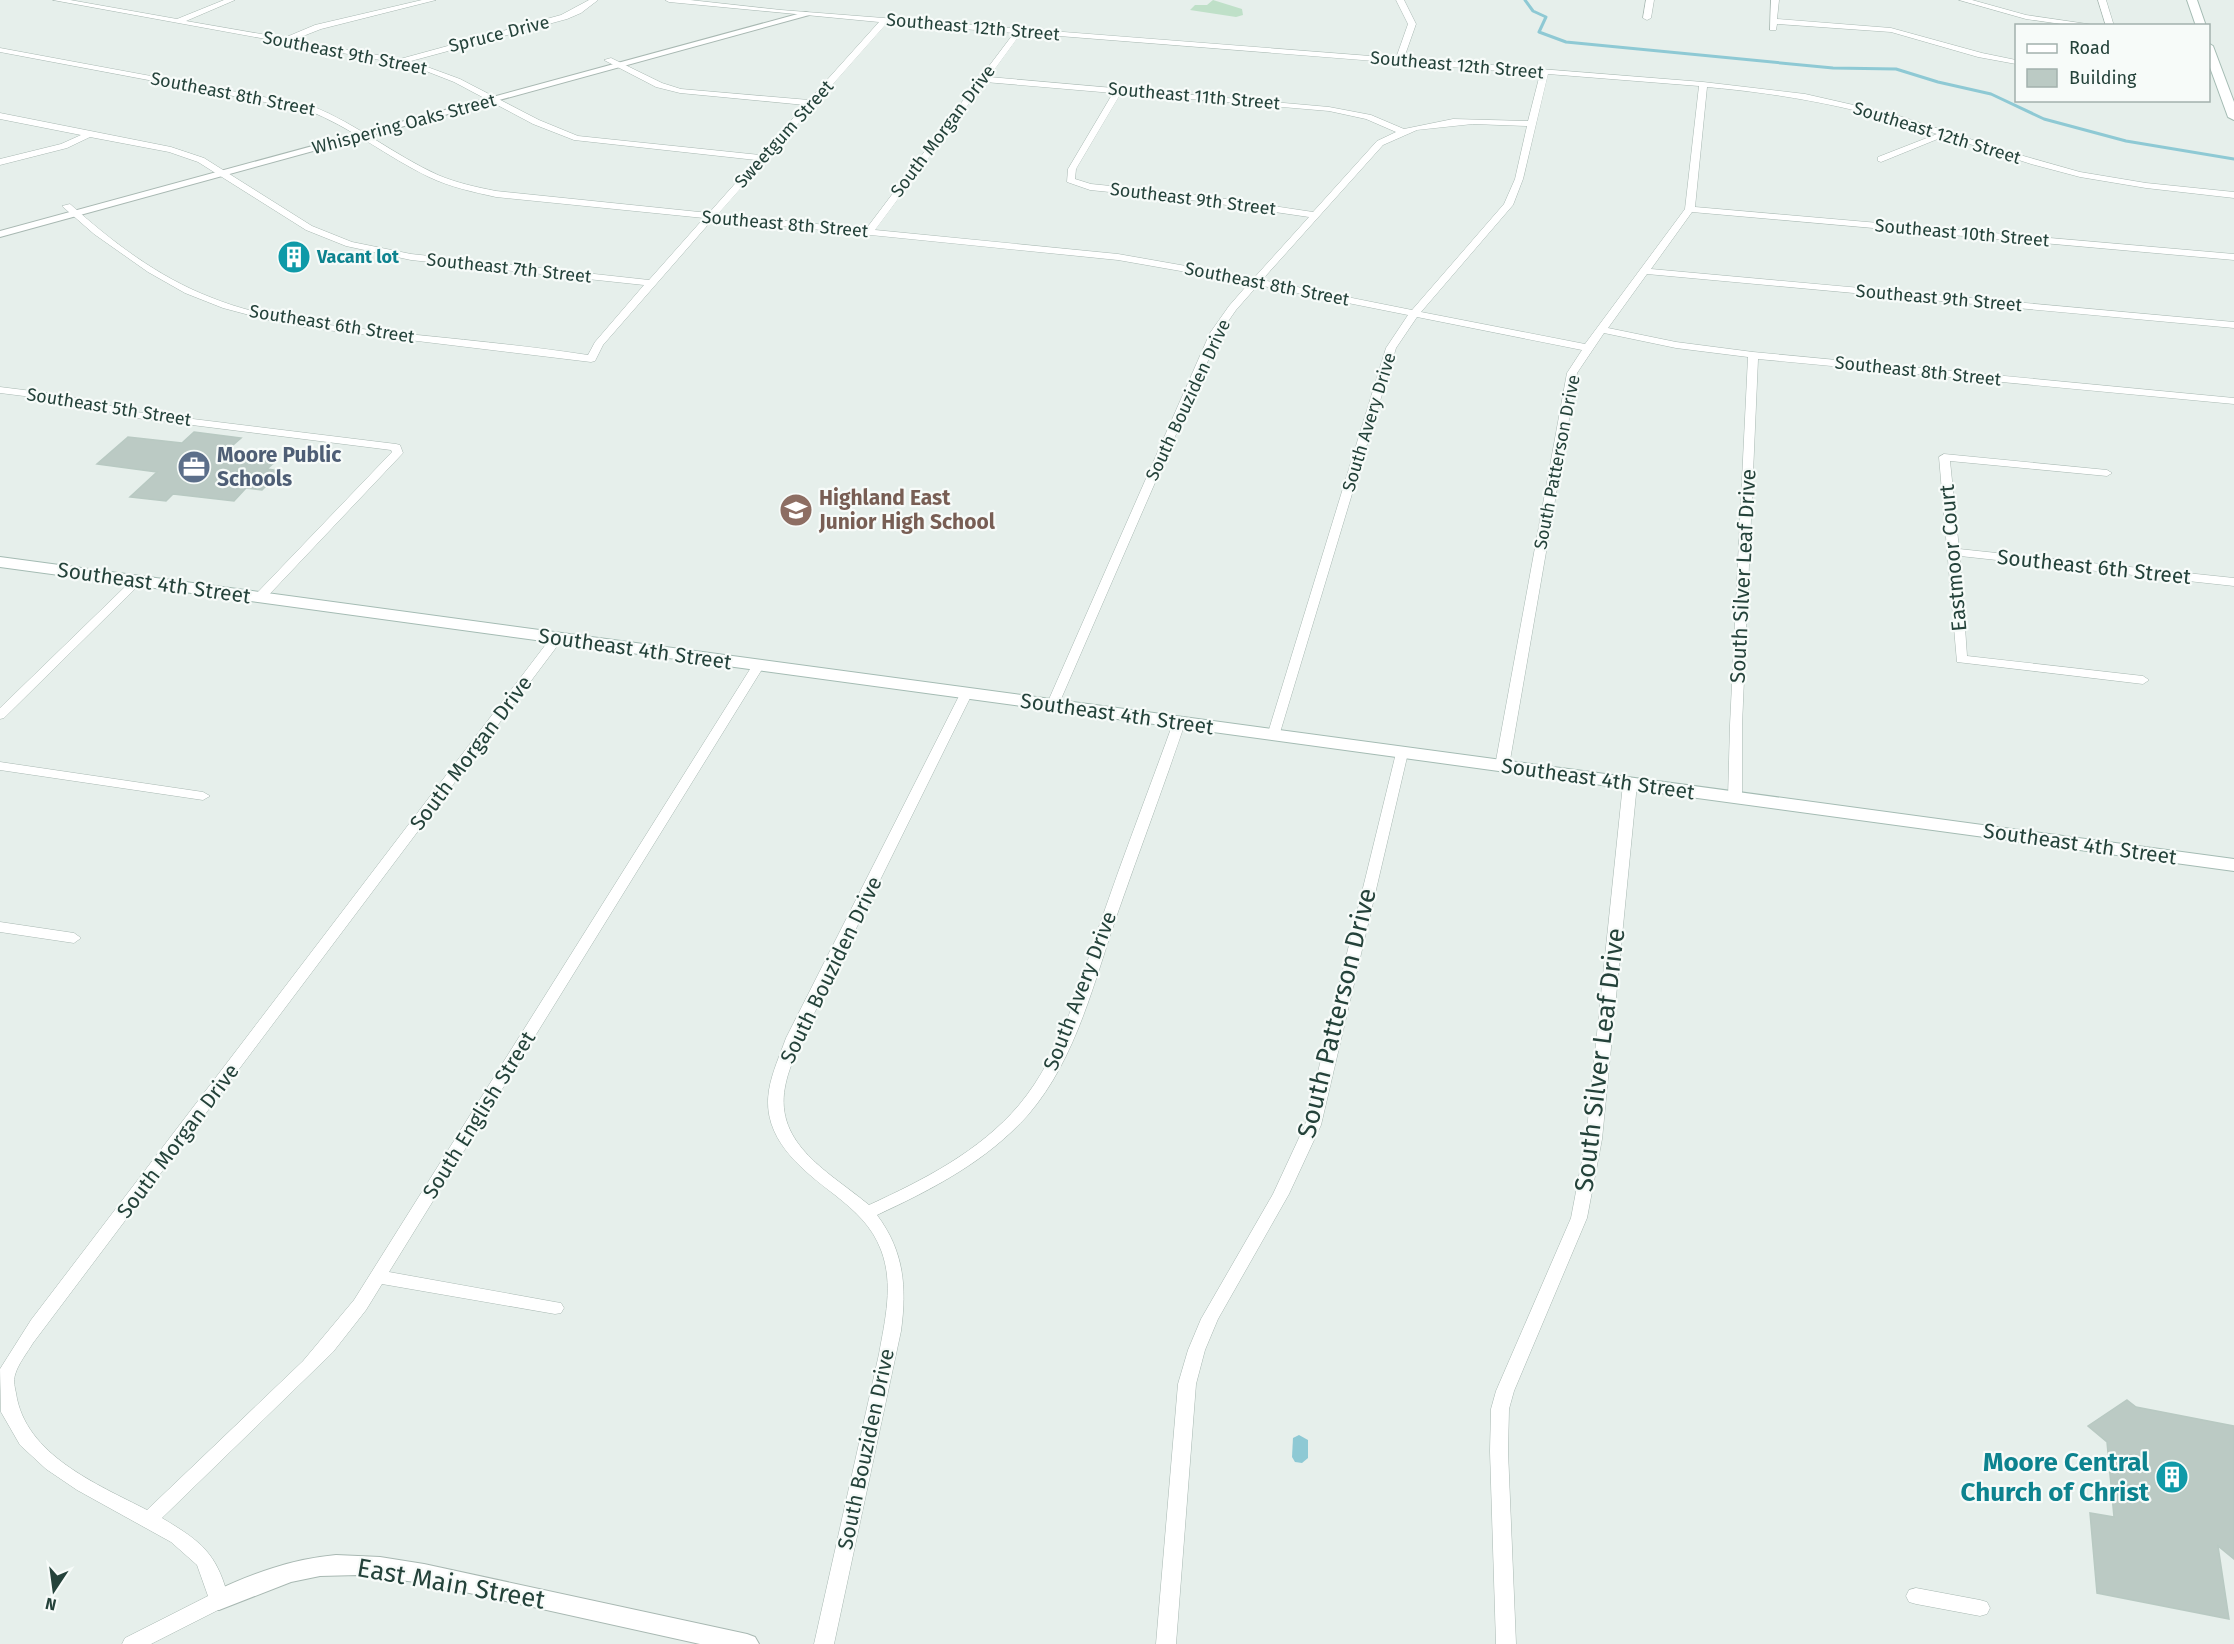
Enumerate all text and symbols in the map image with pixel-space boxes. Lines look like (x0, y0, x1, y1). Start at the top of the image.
street label: Southeast 12th Street (885, 8, 1061, 46)
street label: Spruce Drive (446, 11, 552, 57)
legend (2015, 24, 2210, 102)
street label: Southeast 9th Street (261, 26, 429, 80)
text: Road (2069, 37, 2111, 59)
street label: Southeast 12th Street (1369, 46, 1545, 84)
street label: South Morgan Drive (886, 60, 1000, 202)
street label: Southeast 8th Street (149, 67, 318, 121)
text: Building (2069, 67, 2137, 89)
street label: Sweetgum Street (730, 75, 838, 192)
street label: Southeast 11th Street (1107, 78, 1282, 115)
street label: Whispering Oaks Street (310, 89, 499, 159)
street label: Southeast 12th Street (1851, 97, 2024, 169)
street label: Southeast 9th Street (1109, 178, 1278, 220)
street label: Southeast 8th Street (701, 206, 870, 242)
street label: Southeast 10th Street (1874, 214, 2051, 252)
building icon: Vacant lot (276, 239, 312, 275)
place label: Vacant lot (316, 246, 400, 268)
street label: Southeast 7th Street (426, 248, 593, 288)
street label: Southeast 8th Street (1183, 257, 1352, 311)
street label: Southeast 9th Street (1855, 280, 2024, 316)
street label: Southeast 6th Street (248, 300, 417, 348)
street label: South Bouziden Drive (1141, 316, 1235, 484)
street label: South Avery Drive (1337, 350, 1401, 494)
street label: Southeast 8th Street (1834, 351, 2003, 391)
street label: South Patterson Drive (1529, 373, 1585, 551)
street label: Southeast 5th Street (25, 383, 193, 431)
place label: Moore Public Schools (217, 442, 341, 492)
office icon: Moore Public Schools (176, 449, 212, 485)
street label: South Silver Leaf Drive (1724, 468, 1762, 684)
street label: Eastmoor Court (1934, 483, 1972, 633)
place label: Highland East Junior High School (818, 485, 996, 535)
school or university icon: Highland East Junior High School (778, 492, 814, 528)
street label: Southeast 6th Street (1996, 544, 2193, 590)
street label: Southeast 4th Street (56, 557, 253, 609)
street label: Southeast 4th Street (537, 623, 734, 675)
street label: South Morgan Drive (404, 671, 538, 835)
street label: Southeast 4th Street (1019, 688, 1216, 740)
street label: Southeast 4th Street (1500, 753, 1697, 805)
street label: Southeast 4th Street (1982, 818, 2179, 870)
street label: South Bouziden Drive (774, 872, 888, 1068)
street label: South Patterson Drive (1291, 885, 1383, 1141)
street label: South Avery Drive (1038, 908, 1122, 1074)
street label: South Silver Leaf Drive (1568, 926, 1632, 1194)
street label: South English Street (417, 1026, 541, 1203)
street label: South Morgan Drive (111, 1059, 245, 1223)
street label: South Bouziden Drive (832, 1346, 900, 1552)
place label: Moore Central Church of Christ (1961, 1447, 2150, 1508)
building icon: Moore Central Church of Christ (2154, 1459, 2190, 1495)
street label: East Main Street (355, 1552, 548, 1616)
north arrow (24, 1560, 84, 1620)
text: N (43, 1594, 58, 1615)

